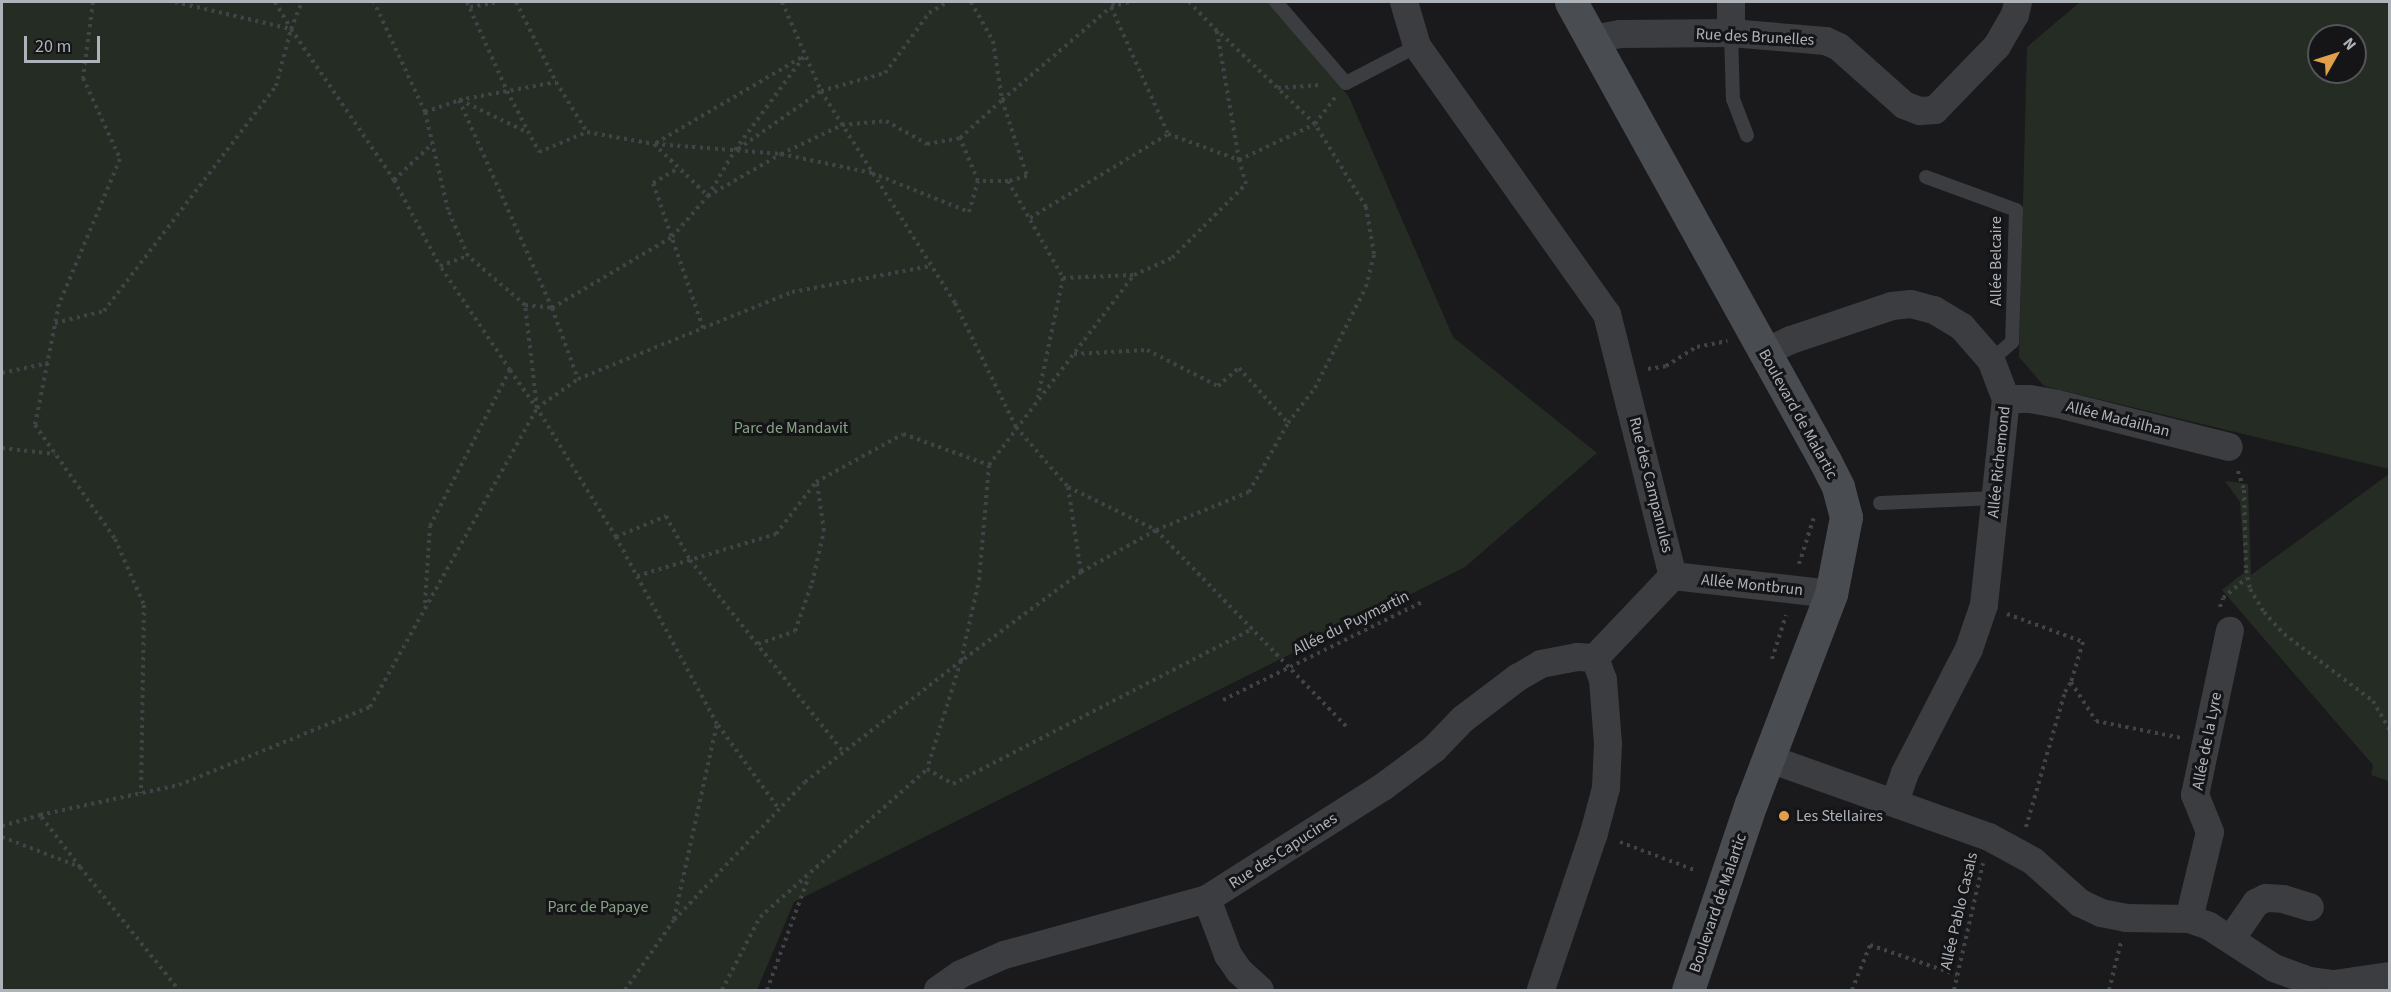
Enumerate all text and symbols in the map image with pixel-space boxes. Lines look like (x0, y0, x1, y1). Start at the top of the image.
scale bar (27, 24, 104, 62)
street label: Rue des Brunelles (1695, 24, 1815, 50)
north arrow (2307, 24, 2367, 84)
text: N (2338, 33, 2361, 55)
text: 20 m (35, 34, 71, 59)
street label: Allée Belcaire (1986, 216, 2006, 306)
street label: Boulevard de Malartic (1754, 346, 1842, 482)
street label: Allée Madailhan (2064, 397, 2172, 441)
street label: Allée Richemond (1984, 405, 2014, 519)
street label: Rue des Campanules (1625, 415, 1677, 555)
park label: Parc de Mandavit (734, 418, 848, 438)
street label: Allée Montbrun (1700, 570, 1804, 600)
street label: Allée du Puymartin (1290, 587, 1412, 659)
street label: Allée de la Lyre (2188, 690, 2226, 792)
place label: Les Stellaires (1796, 806, 1883, 826)
street label: Rue des Capucines (1225, 809, 1341, 893)
marker: Les Stellaires (1777, 809, 1791, 823)
street label: Boulevard de Malartic (1685, 831, 1751, 975)
street label: Allée Pablo Casals (1936, 850, 1982, 972)
park label: Parc de Papaye (548, 897, 648, 917)

